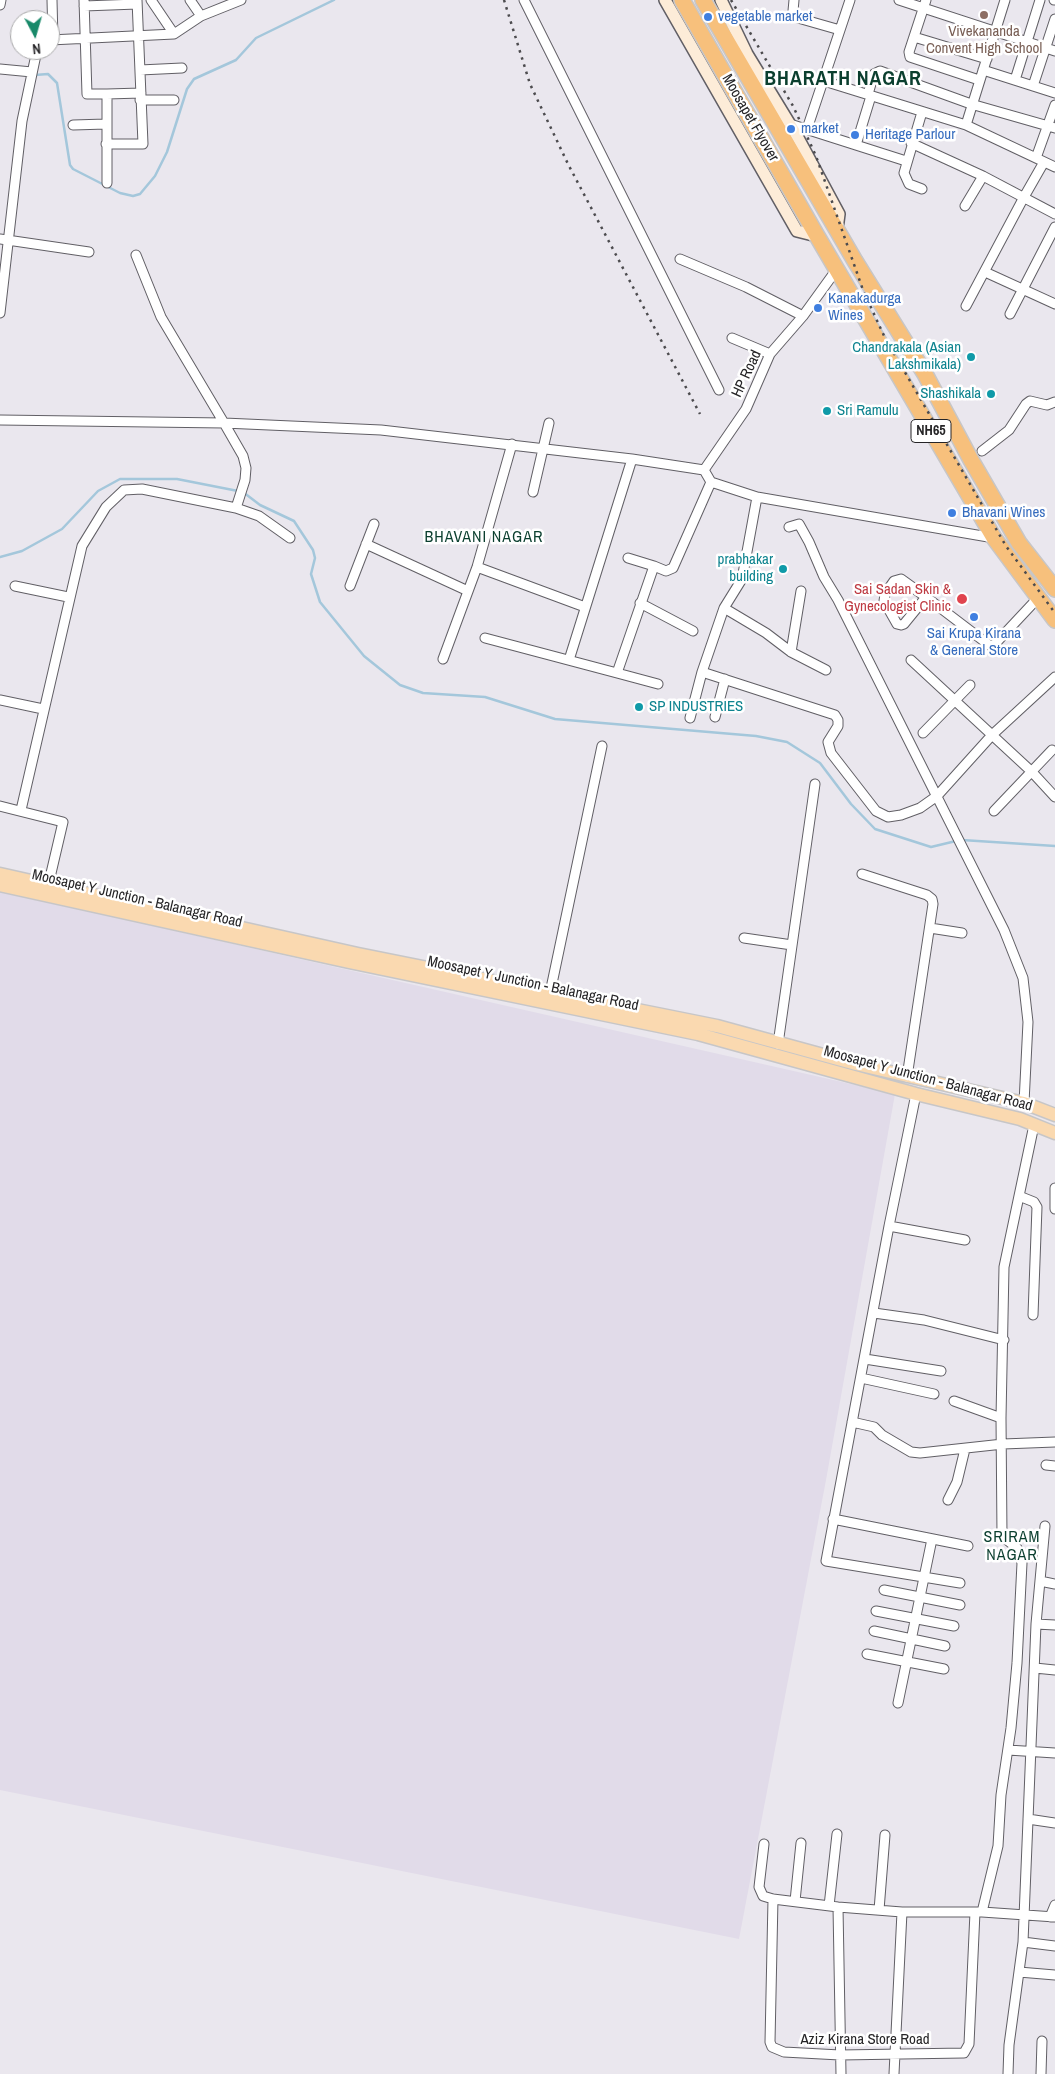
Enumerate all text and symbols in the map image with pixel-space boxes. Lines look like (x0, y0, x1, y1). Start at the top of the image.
place label: vegetable market (718, 8, 812, 26)
marker: Vivekananda Convent High School (978, 9, 990, 21)
north arrow (10, 10, 60, 60)
marker: vegetable market (702, 11, 714, 23)
place label: Vivekananda Convent High School (926, 23, 1042, 58)
text: N (31, 40, 42, 58)
district label: BHARATH NAGAR (763, 68, 923, 92)
street label: Moosapet Flyover (718, 71, 782, 165)
place label: market (801, 120, 839, 138)
marker: market (785, 123, 797, 135)
place label: Heritage Parlour (865, 126, 955, 144)
marker: Heritage Parlour (849, 129, 861, 141)
place label: Kanakadurga Wines (828, 290, 901, 325)
marker: Kanakadurga Wines (812, 302, 824, 314)
place label: Chandrakala (Asian Lakshmikala) (852, 339, 961, 374)
street label: HP Road (728, 348, 766, 400)
marker: Chandrakala (Asian Lakshmikala) (965, 351, 977, 363)
place label: Shashikala (920, 385, 981, 403)
marker: Shashikala (985, 388, 997, 400)
place label: Sri Ramulu (837, 402, 899, 420)
marker: Sri Ramulu (821, 405, 833, 417)
road number: NH65 (911, 420, 951, 442)
place label: Bhavani Wines (962, 504, 1045, 522)
marker: Bhavani Wines (946, 507, 958, 519)
district label: BHAVANI NAGAR (423, 528, 545, 548)
place label: prabhakar building (718, 551, 773, 586)
marker: prabhakar building (777, 563, 789, 575)
place label: Sai Sadan Skin & Gynecologist Clinic (844, 581, 951, 616)
marker: Sai Sadan Skin & Gynecologist Clinic (955, 592, 969, 606)
marker: Sai Krupa Kirana & General Store (968, 611, 980, 623)
place label: Sai Krupa Kirana & General Store (927, 625, 1021, 660)
place label: SP INDUSTRIES (649, 698, 743, 716)
marker: SP INDUSTRIES (633, 701, 645, 713)
street label: Moosapet Y Junction - Balanagar Road (30, 866, 244, 932)
street label: Moosapet Y Junction - Balanagar Road (426, 953, 640, 1015)
street label: Moosapet Y Junction - Balanagar Road (822, 1042, 1034, 1116)
district label: SRIRAM NAGAR (983, 1528, 1041, 1566)
street label: Aziz Kirana Store Road (800, 2031, 930, 2049)

